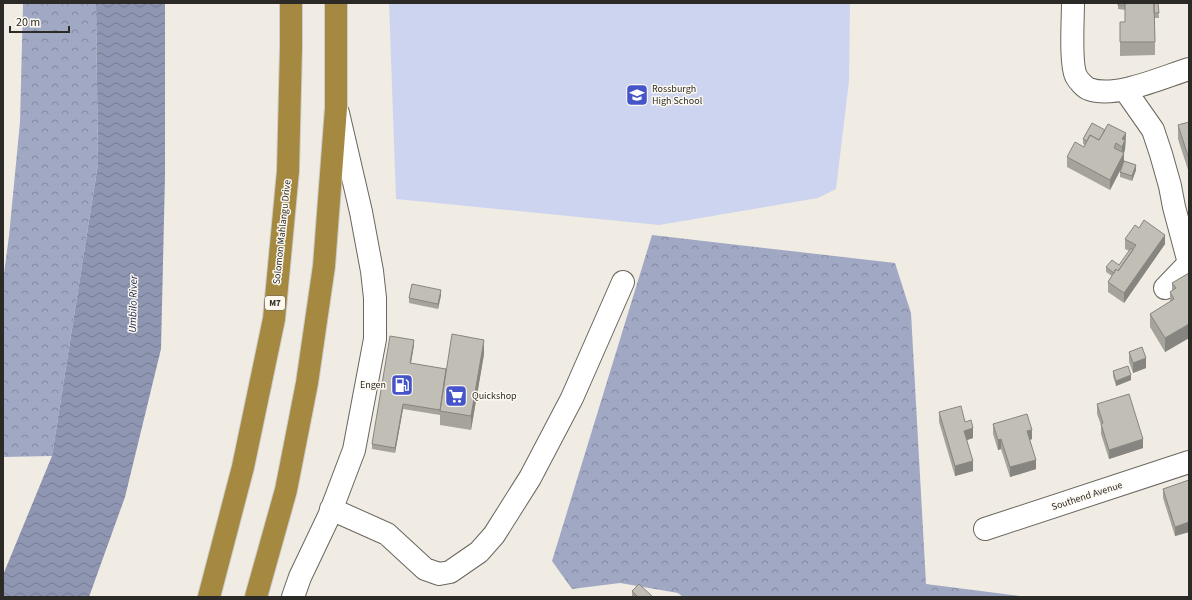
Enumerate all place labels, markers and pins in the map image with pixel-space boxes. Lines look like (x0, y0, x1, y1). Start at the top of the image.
school or university icon: Rossburgh High School (624, 82, 650, 108)
place label: Rossburgh High School (652, 82, 703, 108)
fuel station icon: Engen (389, 372, 415, 398)
place label: Engen (360, 378, 386, 392)
supermarket icon: Quickshop (443, 383, 469, 409)
place label: Quickshop (472, 389, 517, 403)

